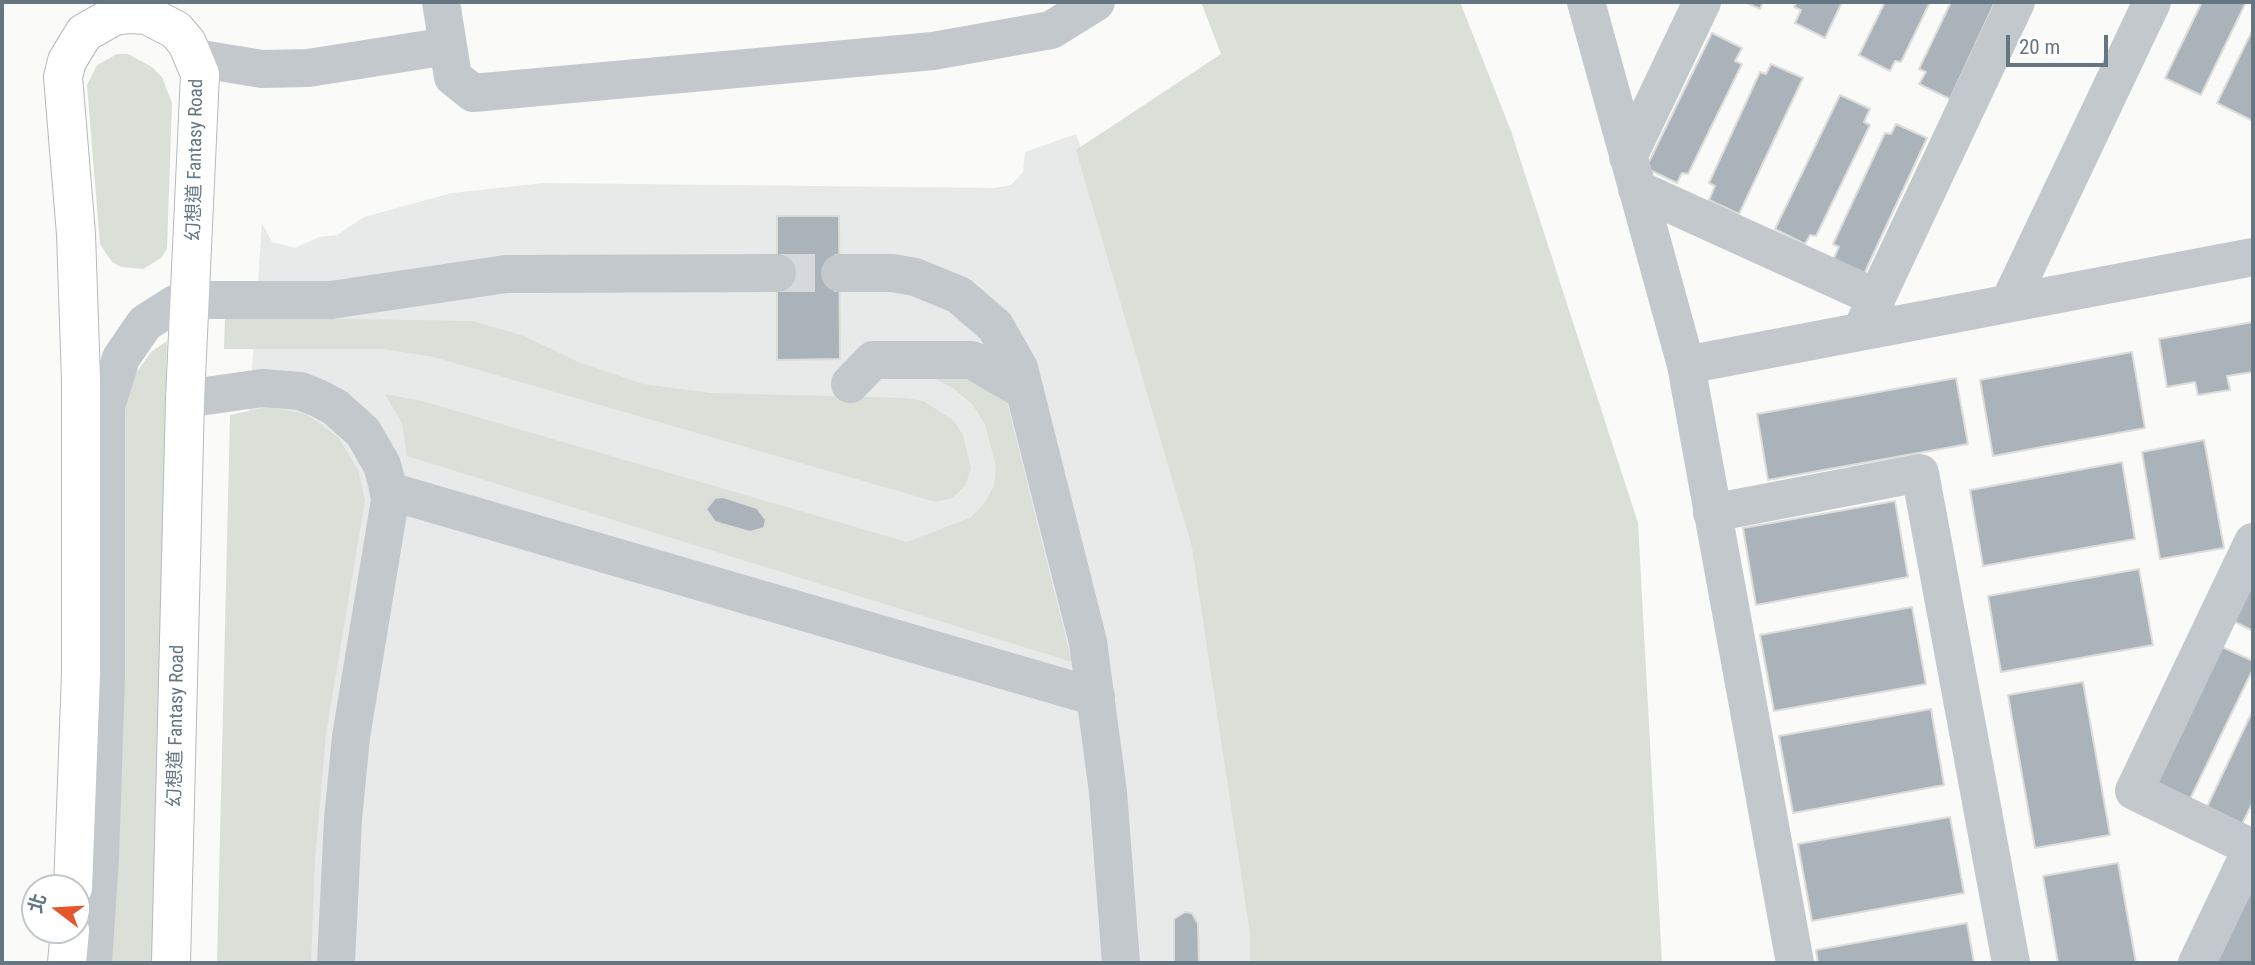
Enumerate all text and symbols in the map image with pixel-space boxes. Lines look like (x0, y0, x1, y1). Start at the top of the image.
scale bar (2010, 21, 2112, 65)
text: 20 m (2019, 35, 2060, 59)
street label: 幻想道 Fantasy Road (183, 79, 209, 241)
street label: 幻想道 Fantasy Road (164, 645, 190, 807)
north arrow (21, 874, 91, 944)
text: 北 (24, 891, 51, 916)

